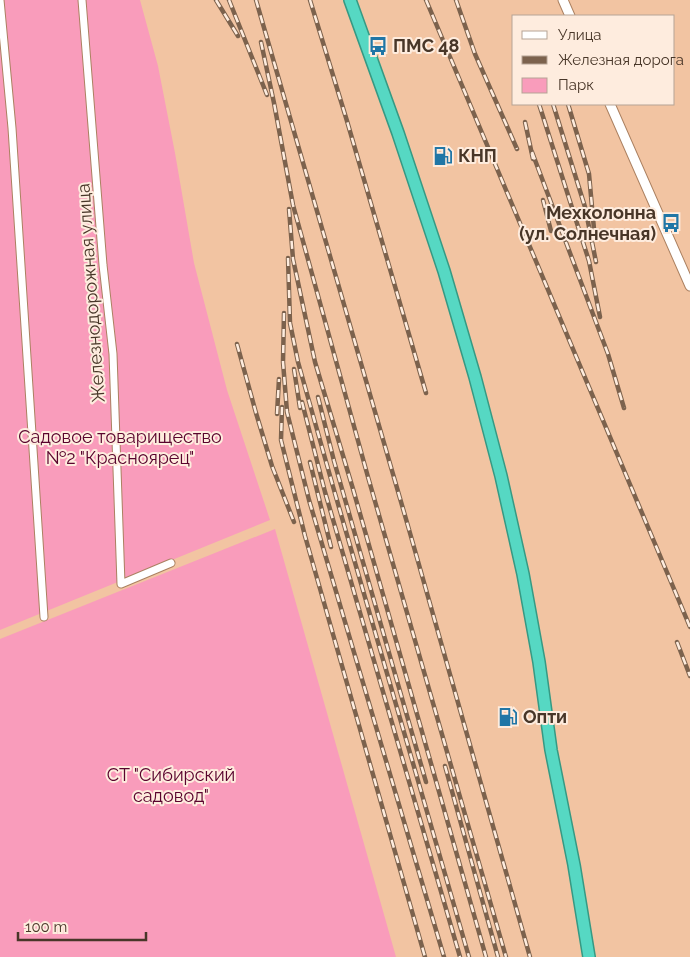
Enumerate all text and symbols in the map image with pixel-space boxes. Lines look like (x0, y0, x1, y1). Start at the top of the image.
legend (512, 15, 675, 105)
text: Улица (558, 26, 602, 44)
bus stop icon: ПМС 48 (367, 35, 389, 57)
place label: ПМС 48 (393, 35, 460, 56)
text: Железная дорога (558, 51, 684, 69)
text: Парк (558, 76, 594, 94)
fuel station icon: КНП (432, 145, 454, 167)
place label: КНП (458, 145, 497, 166)
street label: Железнодорожная улица (72, 183, 109, 403)
place label: Мехколонна (ул. Солнечная) (519, 202, 656, 244)
bus stop icon: Мехколонна (ул. Солнечная) (660, 212, 682, 234)
park label: Садовое товарищество №2 "Красноярец" (18, 426, 222, 468)
fuel station icon: Опти (497, 706, 519, 728)
place label: Опти (523, 706, 567, 727)
park label: СТ "Сибирский садовод" (107, 764, 235, 806)
scale bar (18, 910, 145, 942)
text: 100 m (25, 918, 67, 936)

